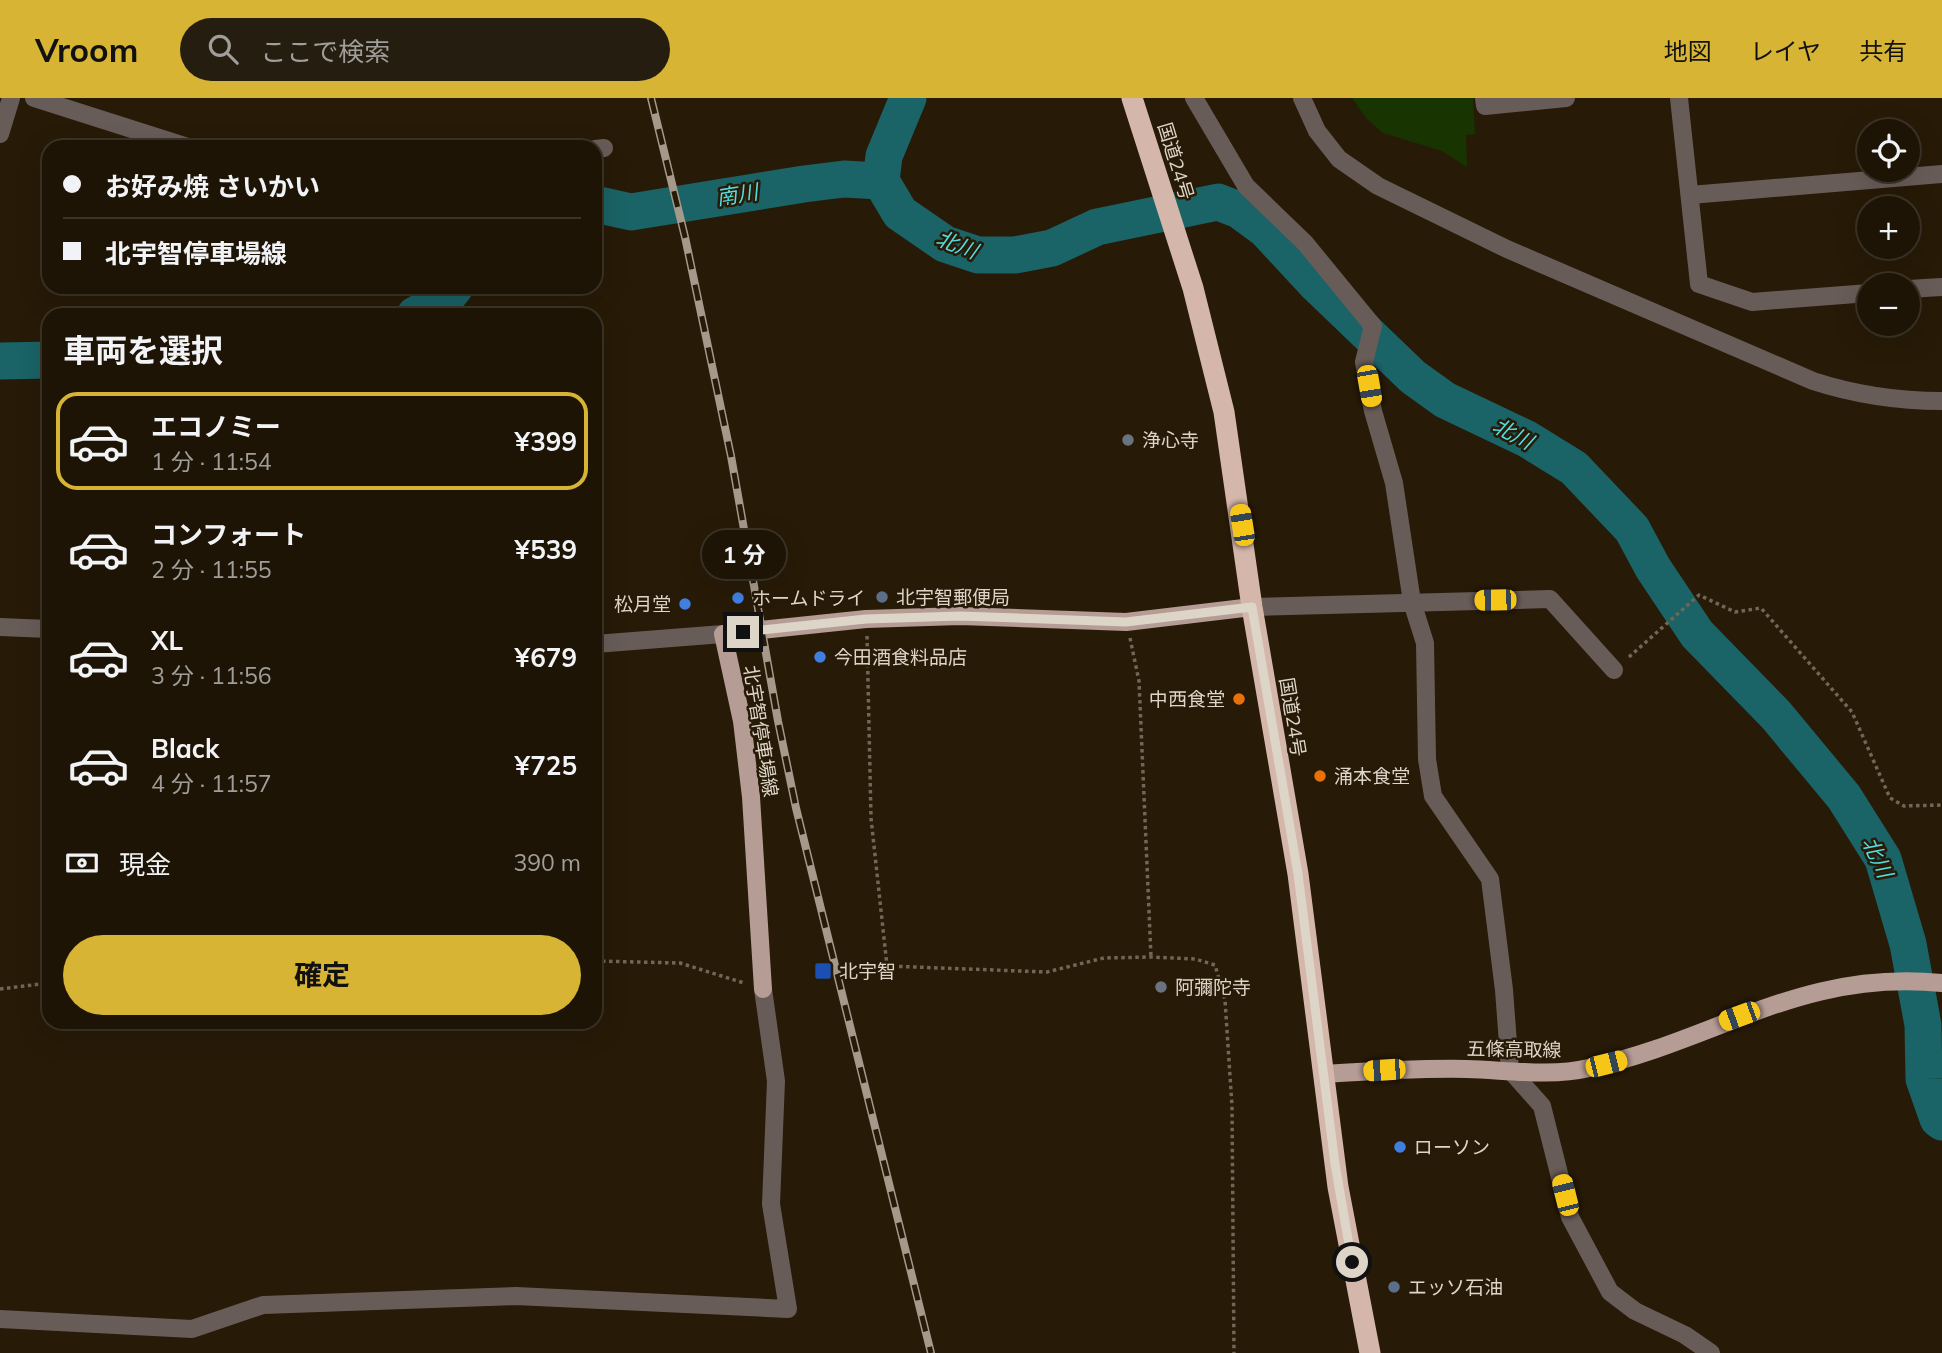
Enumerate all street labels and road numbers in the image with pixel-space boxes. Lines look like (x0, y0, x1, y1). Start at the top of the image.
street label: 国道24号 (1153, 119, 1199, 203)
street label: 北宇智停車場線 (739, 663, 783, 799)
street label: 国道24号 (1275, 676, 1311, 758)
street label: 五條高取線 (1466, 1036, 1562, 1062)

